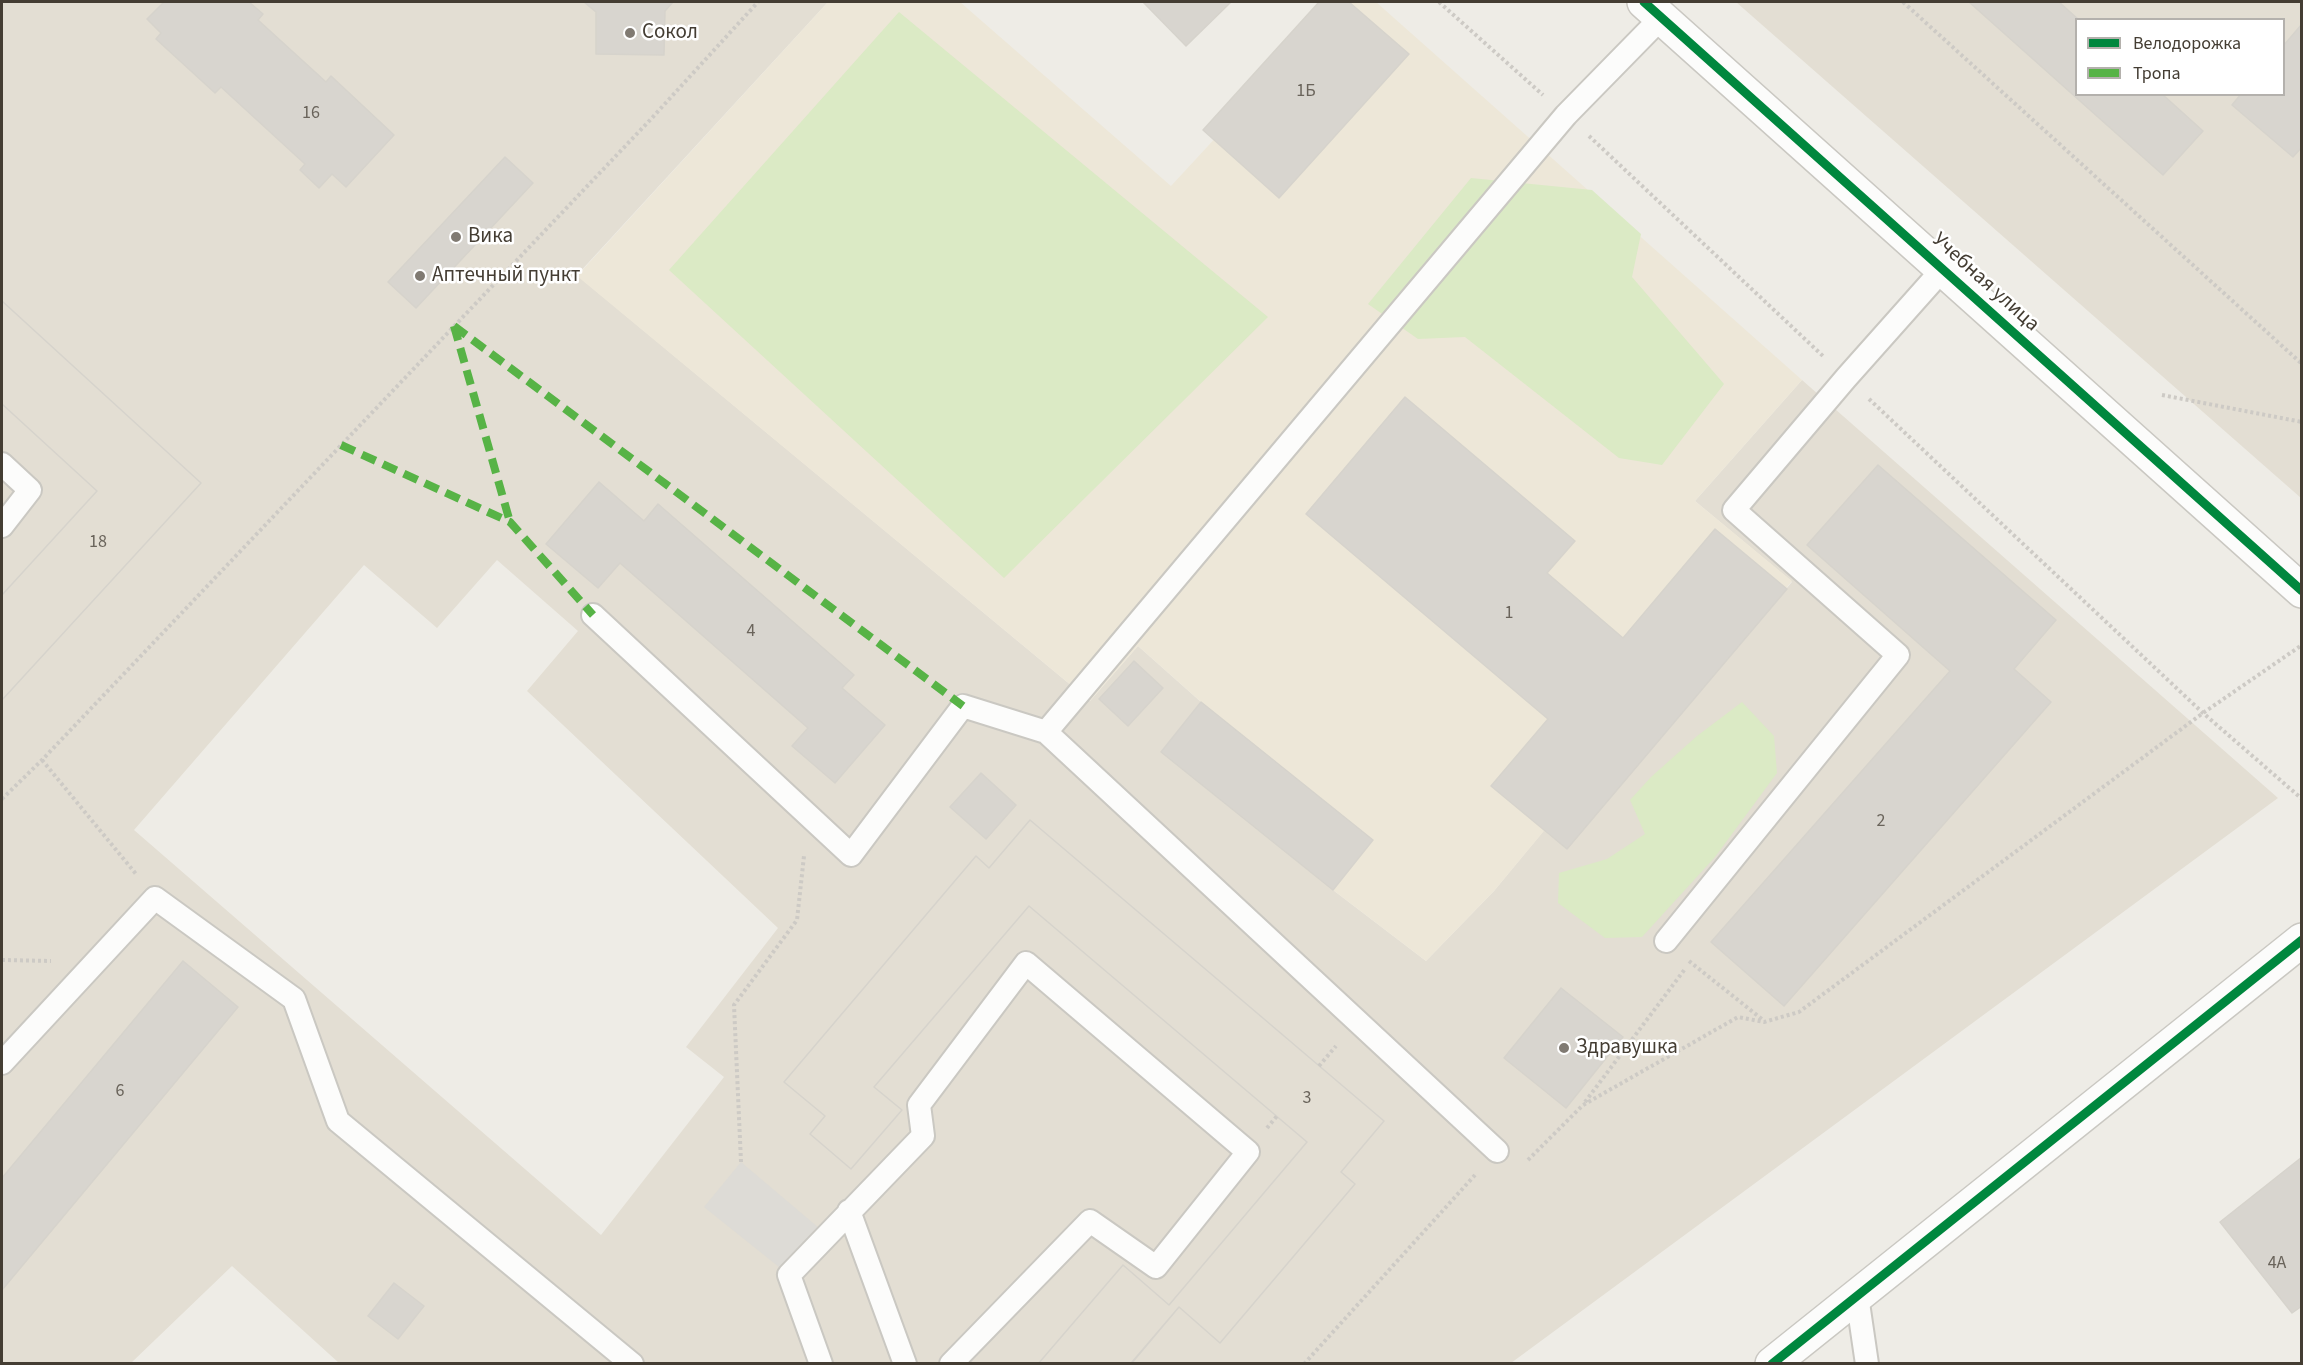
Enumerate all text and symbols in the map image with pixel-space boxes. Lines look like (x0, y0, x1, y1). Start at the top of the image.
legend (2075, 18, 2285, 96)
place label: Сокол (642, 20, 698, 46)
marker: Сокол (623, 26, 637, 40)
text: Велодорожка (2133, 31, 2241, 56)
text: Тропа (2133, 61, 2181, 86)
house number: 1Б (1296, 81, 1316, 103)
house number: 16 (302, 103, 320, 125)
place label: Вика (468, 224, 513, 250)
street label: Учебная улица (1926, 228, 2044, 338)
marker: Вика (449, 230, 463, 244)
place label: Аптечный пункт (432, 263, 581, 289)
marker: Аптечный пункт (413, 269, 427, 283)
house number: 18 (89, 532, 107, 554)
house number: 1 (1505, 603, 1513, 625)
house number: 4 (747, 621, 755, 643)
house number: 2 (1877, 811, 1885, 833)
place label: Здравушка (1576, 1035, 1678, 1061)
marker: Здравушка (1557, 1041, 1571, 1055)
house number: 6 (116, 1081, 124, 1103)
house number: 3 (1303, 1088, 1311, 1110)
house number: 4А (2268, 1253, 2286, 1275)

